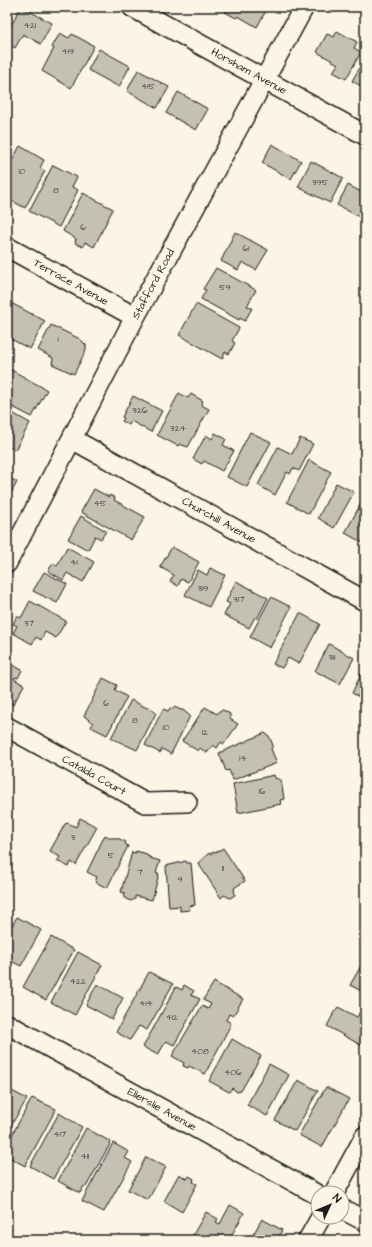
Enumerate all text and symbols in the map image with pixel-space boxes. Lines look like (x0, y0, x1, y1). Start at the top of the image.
house number: 421 (24, 19, 36, 32)
street label: Horsham Avenue (209, 44, 289, 98)
house number: 419 (62, 45, 74, 58)
house number: 415 (141, 80, 155, 93)
house number: 10 (19, 165, 26, 178)
house number: 395 (312, 176, 329, 189)
house number: 8 (53, 184, 59, 197)
house number: 6 (80, 221, 86, 234)
house number: 61 (243, 242, 249, 255)
street label: Stafford Road (128, 246, 178, 322)
street label: Terrace Avenue (31, 255, 111, 309)
house number: 59 (219, 281, 231, 294)
house number: 1 (57, 333, 59, 346)
house number: 326 (132, 404, 148, 417)
house number: 324 (170, 422, 186, 435)
street label: Churchill Avenue (179, 493, 259, 547)
house number: 45 (94, 497, 107, 510)
house number: 41 (70, 556, 78, 569)
house number: 319 (198, 582, 208, 595)
house number: 317 (233, 593, 245, 606)
house number: 37 (24, 617, 35, 630)
house number: 311 (329, 651, 335, 664)
house number: 6 (103, 697, 109, 710)
house number: 8 (132, 714, 138, 727)
house number: 10 (163, 721, 170, 734)
house number: 12 (202, 726, 209, 739)
street label: Catalda Court (59, 751, 129, 799)
house number: 14 (239, 752, 247, 765)
house number: 16 (259, 785, 266, 798)
house number: 3 (71, 831, 76, 844)
house number: 5 (108, 849, 115, 862)
house number: 11 (222, 862, 224, 875)
house number: 7 (137, 866, 143, 879)
house number: 9 (177, 873, 183, 886)
house number: 422 (70, 975, 87, 988)
house number: 414 (139, 997, 153, 1010)
house number: 412 (166, 1011, 179, 1024)
house number: 408 (191, 1045, 209, 1058)
house number: 406 (224, 1066, 242, 1079)
street label: Ellerslie Avenue (125, 1084, 199, 1134)
house number: 417 (54, 1128, 67, 1141)
house number: 411 (81, 1150, 89, 1163)
north arrow (310, 1185, 350, 1225)
text: N (329, 1191, 345, 1206)

